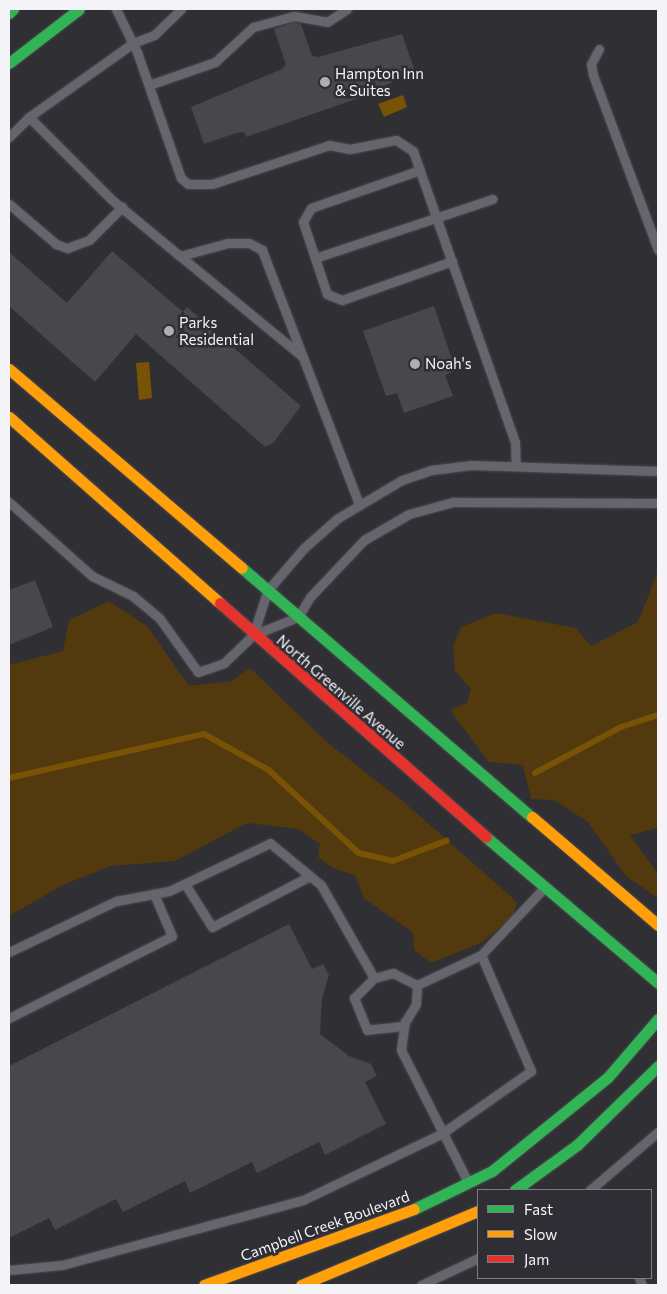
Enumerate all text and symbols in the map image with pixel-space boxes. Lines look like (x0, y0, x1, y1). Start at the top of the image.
place label: Hampton Inn & Suites (335, 64, 424, 99)
marker: Hampton Inn & Suites (319, 76, 331, 88)
place label: Parks Residential (179, 313, 254, 348)
marker: Parks Residential (163, 325, 175, 337)
place label: Noah's (425, 355, 472, 373)
marker: Noah's (409, 358, 421, 370)
street label: North Greenville Avenue (273, 631, 409, 753)
street label: Campbell Creek Boulevard (238, 1187, 412, 1265)
legend (477, 1189, 652, 1279)
text: Fast (524, 1200, 553, 1218)
text: Slow (524, 1225, 557, 1243)
text: Jam (524, 1250, 549, 1268)

